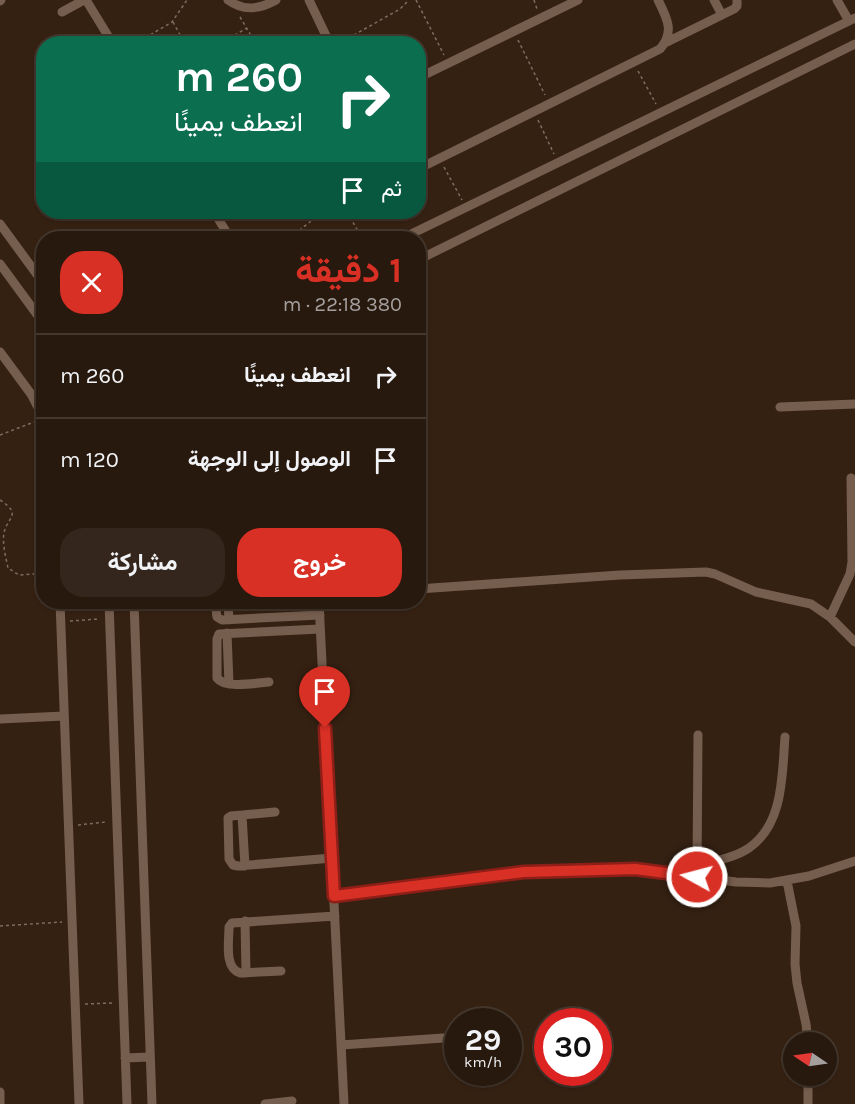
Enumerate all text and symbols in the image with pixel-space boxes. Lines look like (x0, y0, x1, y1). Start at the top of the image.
text: 260 m (175, 52, 303, 102)
icon: right (324, 60, 402, 138)
text: انعطف يمينًا (174, 106, 303, 138)
icon: arrive (336, 174, 369, 207)
text: ثم (381, 176, 402, 202)
text: 1 دقيقة (295, 249, 402, 291)
button: close (60, 251, 123, 314)
text: 380 m · 22:18 (283, 293, 402, 316)
icon: right (369, 360, 402, 393)
text: انعطف يمينًا (244, 362, 351, 388)
text: 260 m (60, 363, 124, 389)
icon: arrive (369, 444, 402, 477)
text: الوصول إلى الوجهة (188, 446, 351, 472)
text: 120 m (60, 447, 119, 473)
button: مشاركة (60, 528, 225, 597)
button: خروج (237, 528, 402, 597)
pin (299, 666, 350, 728)
icon: arrive (308, 675, 341, 708)
position arrow (665, 845, 729, 909)
speed limit sign: 30 (534, 1008, 612, 1086)
text: 29 (465, 1022, 501, 1058)
north arrow (783, 1032, 837, 1086)
map controls (783, 1032, 837, 1086)
text: km/h (464, 1053, 502, 1071)

